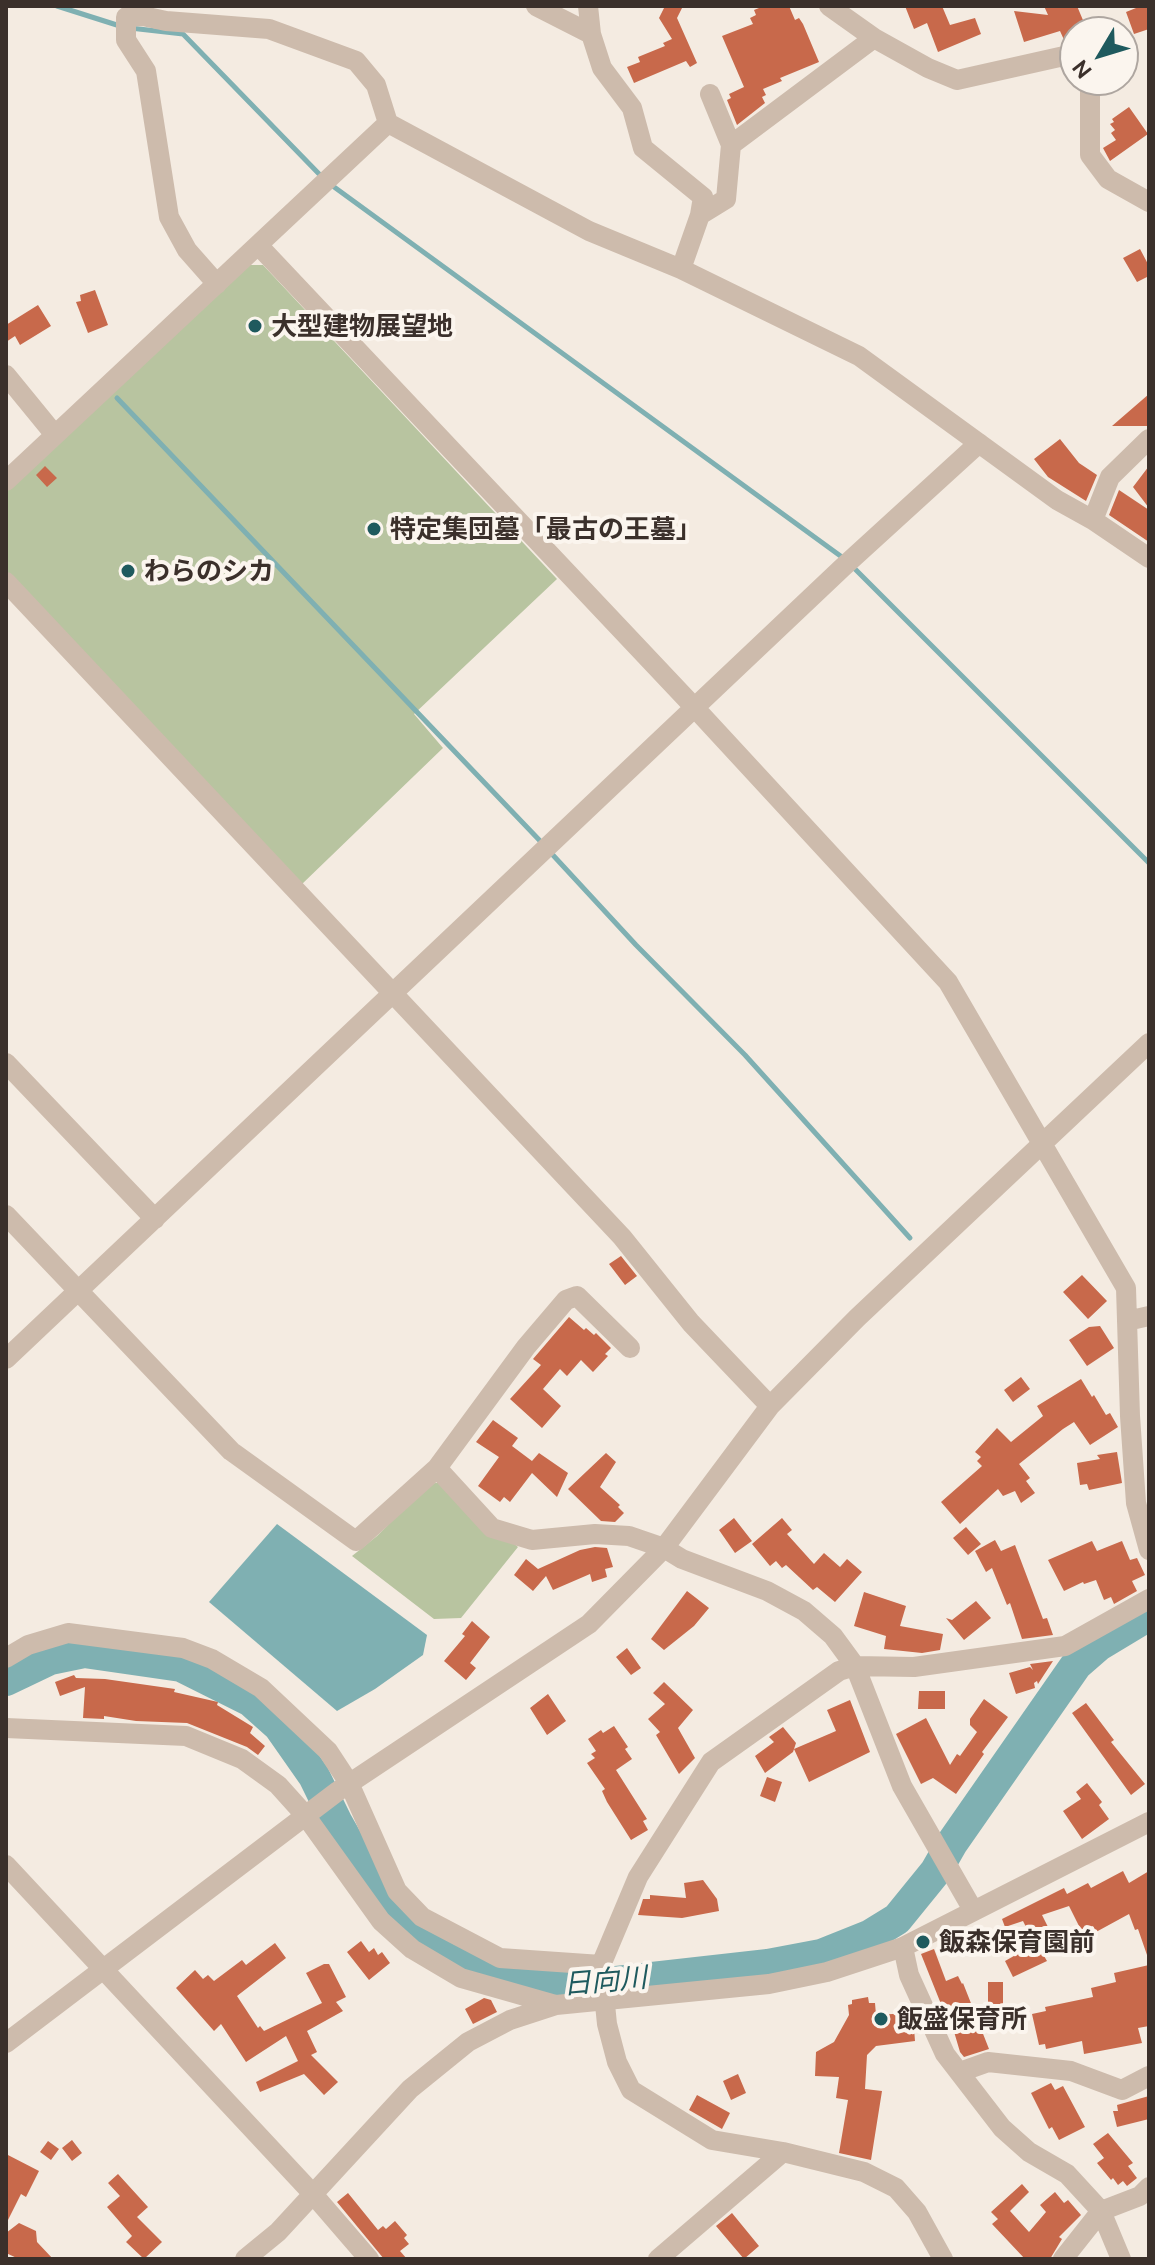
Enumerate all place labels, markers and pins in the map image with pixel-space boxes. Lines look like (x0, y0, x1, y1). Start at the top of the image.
place label: 大型建物展望地 (271, 310, 453, 342)
marker: 大型建物展望地 (246, 317, 264, 335)
place label: 特定集団墓「最古の王墓」 (390, 513, 702, 545)
marker: 特定集団墓「最古の王墓」 (365, 520, 383, 538)
place label: わらのシカ (144, 555, 274, 587)
marker: わらのシカ (119, 562, 137, 580)
place label: 飯森保育園前 (939, 1926, 1095, 1958)
marker: 飯森保育園前 (914, 1933, 932, 1951)
place label: 飯盛保育所 (897, 2003, 1027, 2035)
marker: 飯盛保育所 (872, 2010, 890, 2028)

